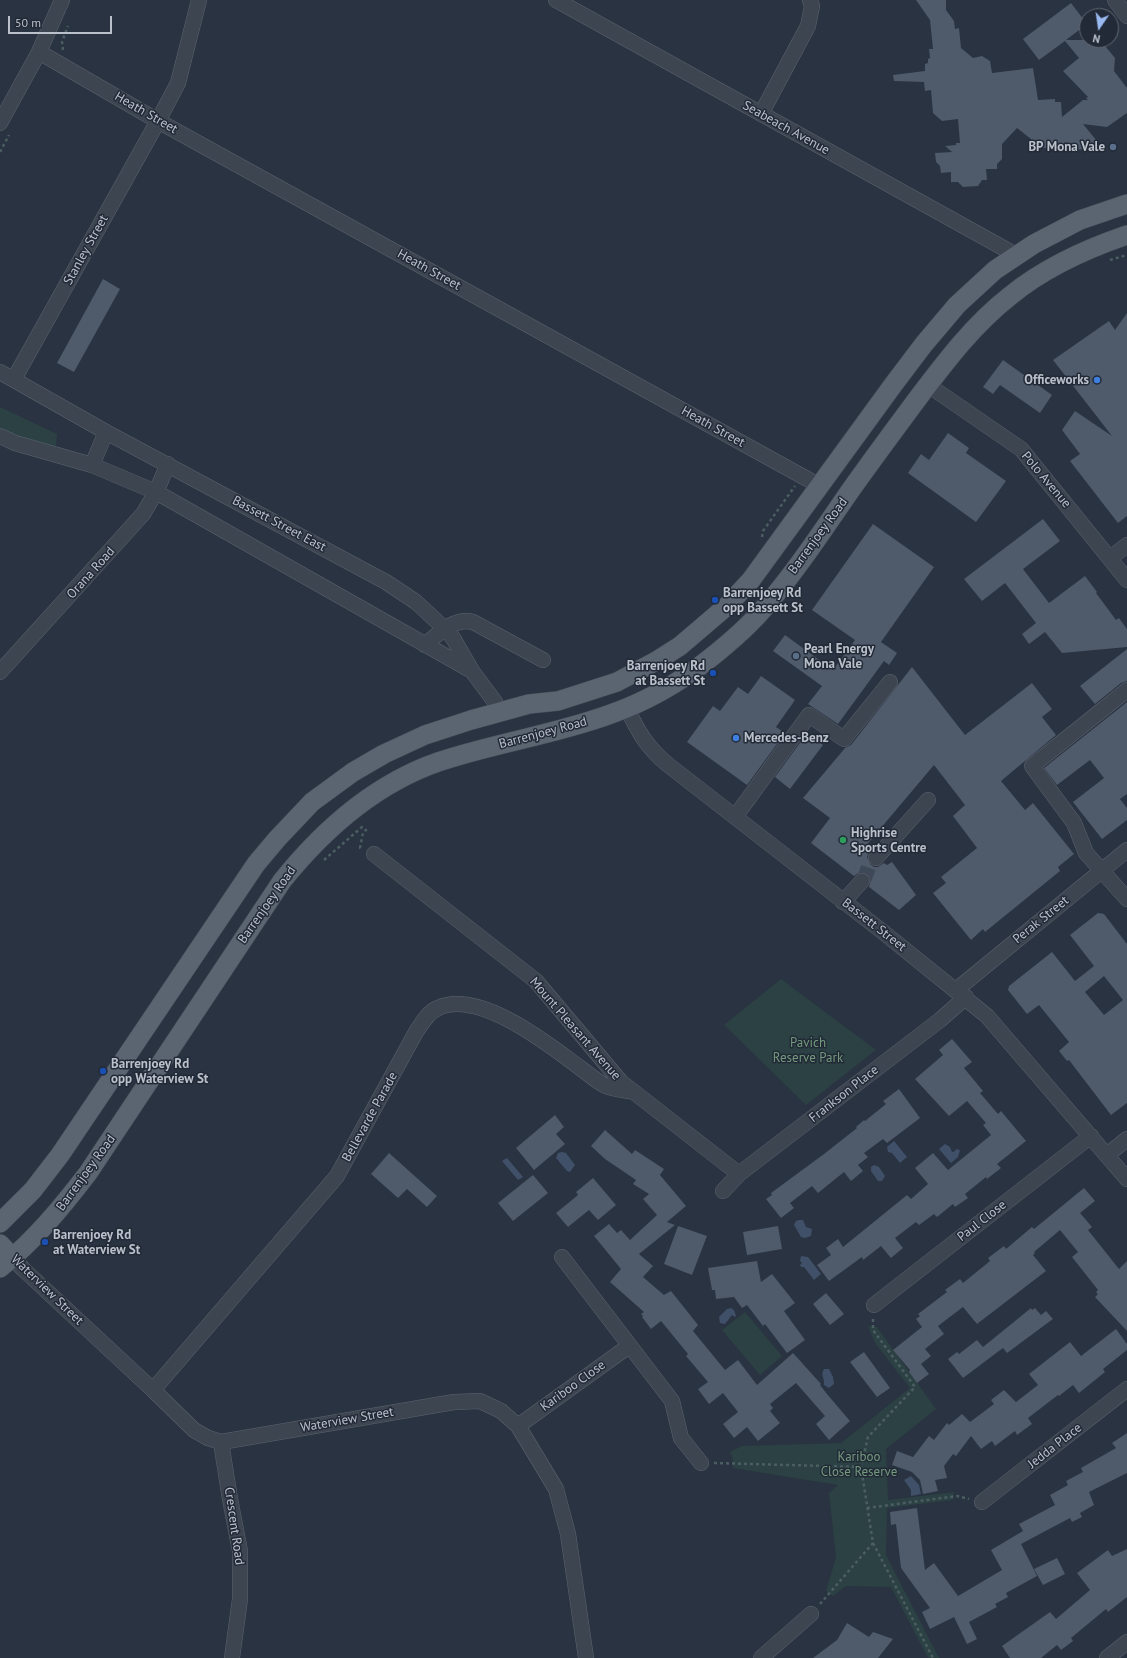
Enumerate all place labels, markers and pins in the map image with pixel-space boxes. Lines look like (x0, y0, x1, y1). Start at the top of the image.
place label: BP Mona Vale (1028, 139, 1105, 155)
marker: BP Mona Vale (1108, 142, 1118, 152)
place label: Officeworks (1024, 372, 1089, 388)
marker: Officeworks (1092, 375, 1102, 385)
place label: Barrenjoey Rd opp Bassett St (723, 585, 803, 616)
marker: Barrenjoey Rd opp Bassett St (710, 595, 720, 605)
place label: Pearl Energy Mona Vale (804, 641, 874, 672)
marker: Pearl Energy Mona Vale (791, 651, 801, 661)
place label: Barrenjoey Rd at Bassett St (627, 658, 705, 689)
marker: Barrenjoey Rd at Bassett St (708, 668, 718, 678)
place label: Mercedes-Benz (744, 730, 829, 746)
marker: Mercedes-Benz (731, 733, 741, 743)
place label: Highrise Sports Centre (851, 825, 926, 856)
marker: Highrise Sports Centre (838, 835, 848, 845)
place label: Barrenjoey Rd opp Waterview St (111, 1056, 208, 1087)
marker: Barrenjoey Rd opp Waterview St (98, 1066, 108, 1076)
place label: Barrenjoey Rd at Waterview St (53, 1227, 140, 1258)
marker: Barrenjoey Rd at Waterview St (40, 1237, 50, 1247)

